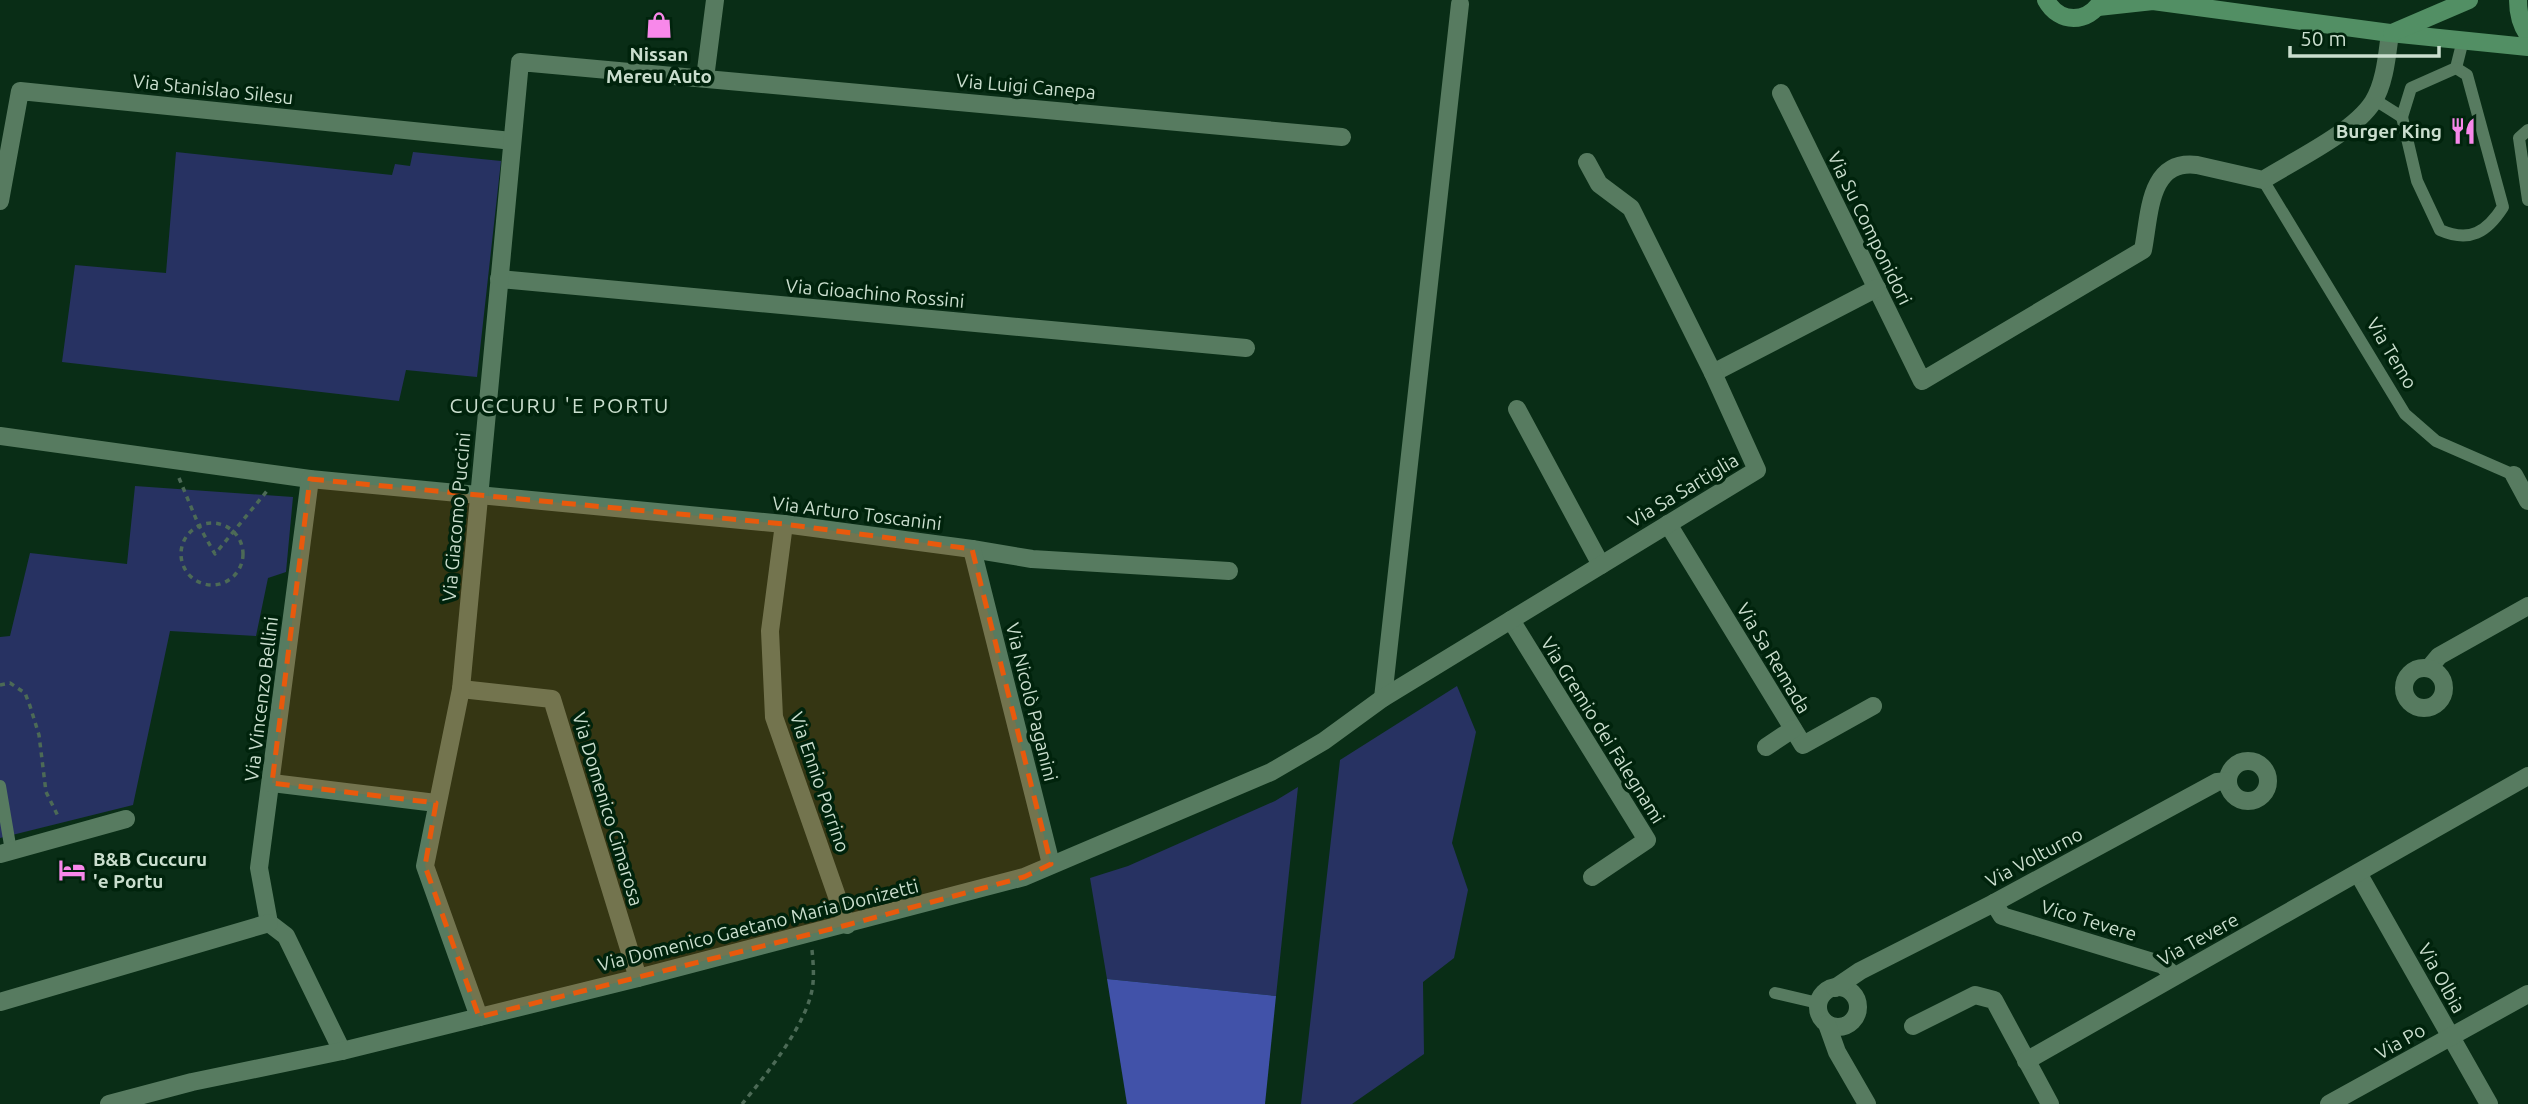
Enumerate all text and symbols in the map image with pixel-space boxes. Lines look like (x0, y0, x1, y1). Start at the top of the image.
shop icon: Nissan Mereu Auto (644, 10, 674, 40)
scale bar (2290, 14, 2439, 58)
text: 50 m (2300, 26, 2347, 50)
place label: Nissan Mereu Auto (606, 43, 712, 87)
street label: Via Luigi Canepa (955, 69, 1097, 103)
street label: Via Stanislao Silesu (131, 70, 295, 108)
restaurant icon: Burger King (2448, 116, 2478, 146)
place label: Burger King (2336, 120, 2442, 142)
street label: Via Su Componidori (1823, 148, 1917, 308)
street label: Via Gioachino Rossini (785, 274, 965, 312)
street label: Via Temo (2362, 313, 2422, 393)
district label: CUCCURU 'E PORTU (450, 393, 670, 417)
street label: Via Giacomo Puccini (438, 431, 474, 603)
street label: Via Sa Sartiglia (1624, 448, 1742, 532)
street label: Via Arturo Toscanini (771, 492, 943, 534)
street label: Via Sa Remada (1732, 599, 1816, 717)
street label: Via Vincenzo Bellini (240, 615, 282, 783)
street label: Via Nicolò Paganini (1002, 620, 1062, 784)
street label: Via Gremio dei Falegnami (1536, 633, 1670, 827)
street label: Via Ennio Porrino (786, 709, 854, 855)
street label: Via Domenico Cimarosa (568, 710, 648, 908)
street label: Via Volturno (1982, 822, 2086, 892)
place label: B&B Cuccuru 'e Portu (93, 848, 207, 892)
hotel icon: B&B Cuccuru 'e Portu (57, 855, 87, 885)
street label: Via Domenico Gaetano Maria Donizetti (595, 874, 921, 976)
street label: Vico Tevere (2038, 895, 2140, 945)
street label: Via Tevere (2154, 908, 2242, 970)
street label: Via Olbia (2414, 939, 2470, 1017)
street label: Via Po (2371, 1018, 2429, 1064)

